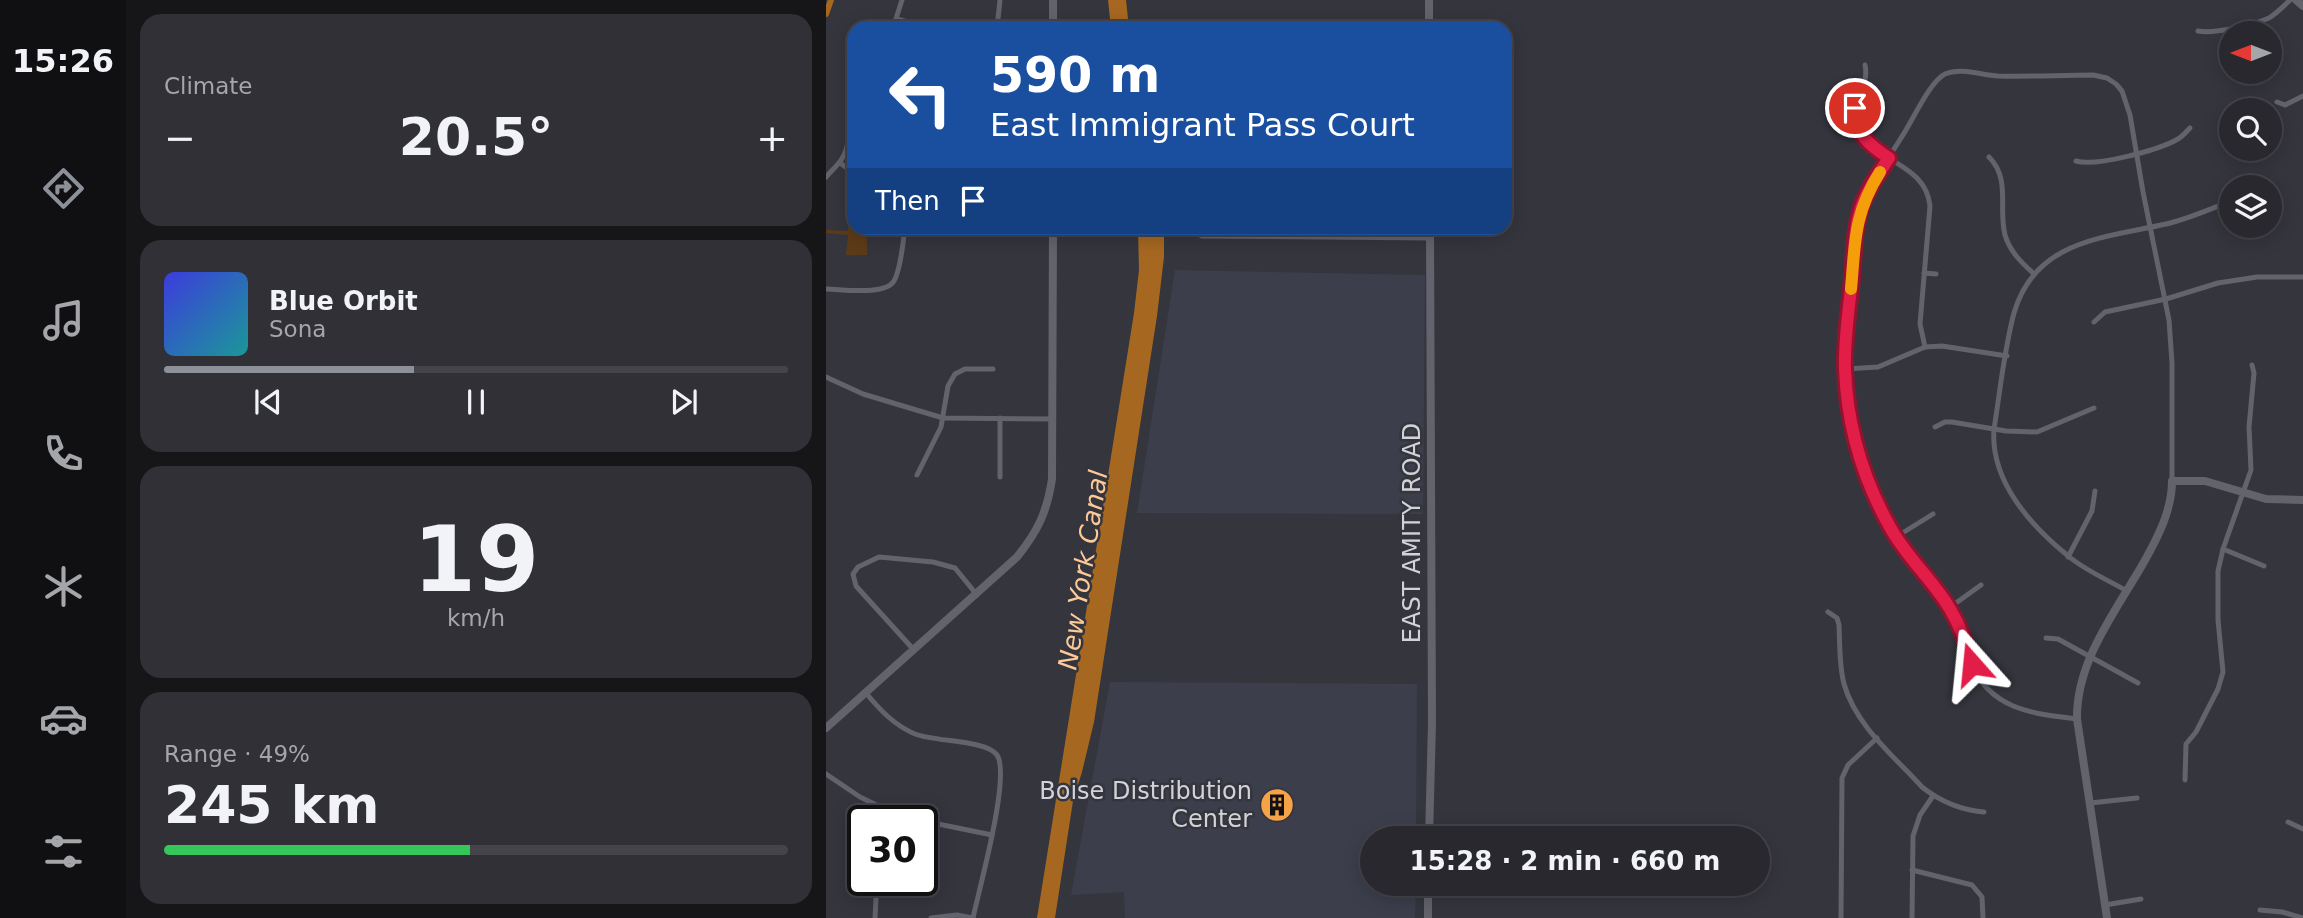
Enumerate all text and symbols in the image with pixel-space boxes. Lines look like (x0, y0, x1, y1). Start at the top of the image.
north arrow (2219, 21, 2282, 84)
map controls (2219, 21, 2282, 238)
text: 15:26 (12, 42, 114, 80)
text: 590 m (990, 47, 1160, 104)
icon: left (875, 49, 966, 140)
text: Climate (164, 73, 253, 99)
pin (1825, 78, 1885, 138)
icon: arrive (1836, 89, 1874, 127)
button: search (2219, 98, 2282, 161)
text: East Immigrant Pass Court (990, 106, 1415, 144)
text: 20.5° (399, 107, 553, 167)
text: − (164, 116, 196, 160)
text: + (756, 116, 788, 160)
icon: directions (39, 164, 88, 213)
button: layers (2219, 175, 2282, 238)
icon: arrive (954, 182, 992, 220)
text: Then (875, 186, 940, 216)
text: Blue Orbit (269, 286, 418, 316)
icon: music (39, 296, 88, 345)
text: Sona (269, 316, 326, 342)
icon: previous (249, 383, 287, 421)
icon: pause (457, 383, 495, 421)
icon: next (665, 383, 703, 421)
street label: EAST AMITY ROAD (1398, 423, 1426, 643)
icon: phone (39, 429, 88, 478)
water label: New York Canal (1052, 467, 1114, 672)
text: 19 (413, 507, 539, 612)
icon: climate (39, 562, 88, 611)
text: km/h (447, 605, 505, 631)
position arrow (1935, 627, 2009, 701)
icon: car (39, 694, 88, 743)
text: Range · 49% (164, 741, 310, 767)
text: 245 km (164, 775, 379, 835)
place label: Boise Distribution Center (1039, 777, 1252, 833)
building icon: Boise Distribution Center (1258, 786, 1296, 824)
speed limit sign: 30 (847, 805, 938, 896)
icon: filters (39, 827, 88, 876)
text: 15:28 · 2 min · 660 m (1410, 846, 1720, 876)

